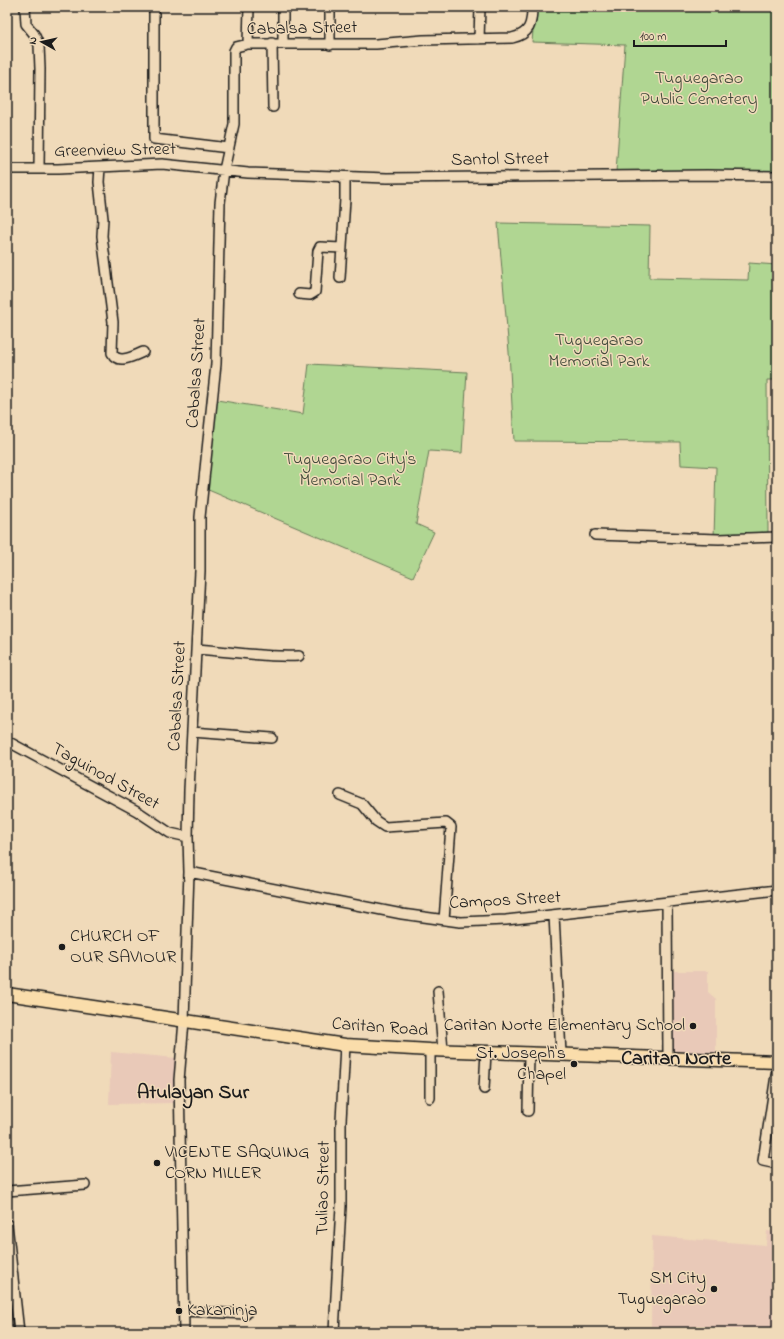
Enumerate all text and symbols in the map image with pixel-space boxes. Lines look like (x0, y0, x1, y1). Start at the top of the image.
street label: Cabalsa Street (246, 15, 358, 43)
north arrow (22, 22, 62, 62)
scale bar (634, 22, 726, 48)
text: 100 m (640, 28, 667, 46)
text: N (25, 36, 42, 46)
park label: Tuguegarao Public Cemetery (641, 66, 757, 113)
street label: Greenview Street (54, 137, 176, 165)
street label: Santol Street (451, 146, 549, 174)
street label: Cabalsa Street (180, 317, 214, 429)
park label: Tuguegarao Memorial Park (549, 328, 650, 375)
park label: Tuguegarao City's Memorial Park (283, 447, 417, 494)
street label: Cabalsa Street (162, 640, 194, 752)
street label: Taguinod Street (46, 737, 164, 818)
street label: Campos Street (449, 885, 561, 917)
place label: CHURCH OF OUR SAVIOUR (70, 924, 176, 971)
marker: CHURCH OF OUR SAVIOUR (57, 942, 67, 952)
street label: Caritan Road (331, 1012, 429, 1044)
place label: Caritan Norte Elementary School (444, 1013, 685, 1039)
marker: Caritan Norte Elementary School (688, 1021, 698, 1031)
place label: St. Joseph's Chapel (476, 1041, 566, 1088)
district label: Caritan Norte (621, 1045, 732, 1074)
marker: St. Joseph's Chapel (569, 1059, 579, 1069)
district label: Atulayan Sur (137, 1079, 250, 1109)
place label: VICENTE SAQUING CORN MILLER (164, 1140, 310, 1187)
street label: Tuliao Street (310, 1140, 338, 1236)
marker: VICENTE SAQUING CORN MILLER (152, 1158, 162, 1168)
place label: SM City Tuguegarao (618, 1266, 706, 1314)
marker: SM City Tuguegarao (709, 1284, 719, 1294)
place label: Kakaninja (187, 1298, 257, 1324)
marker: Kakaninja (174, 1306, 184, 1316)

